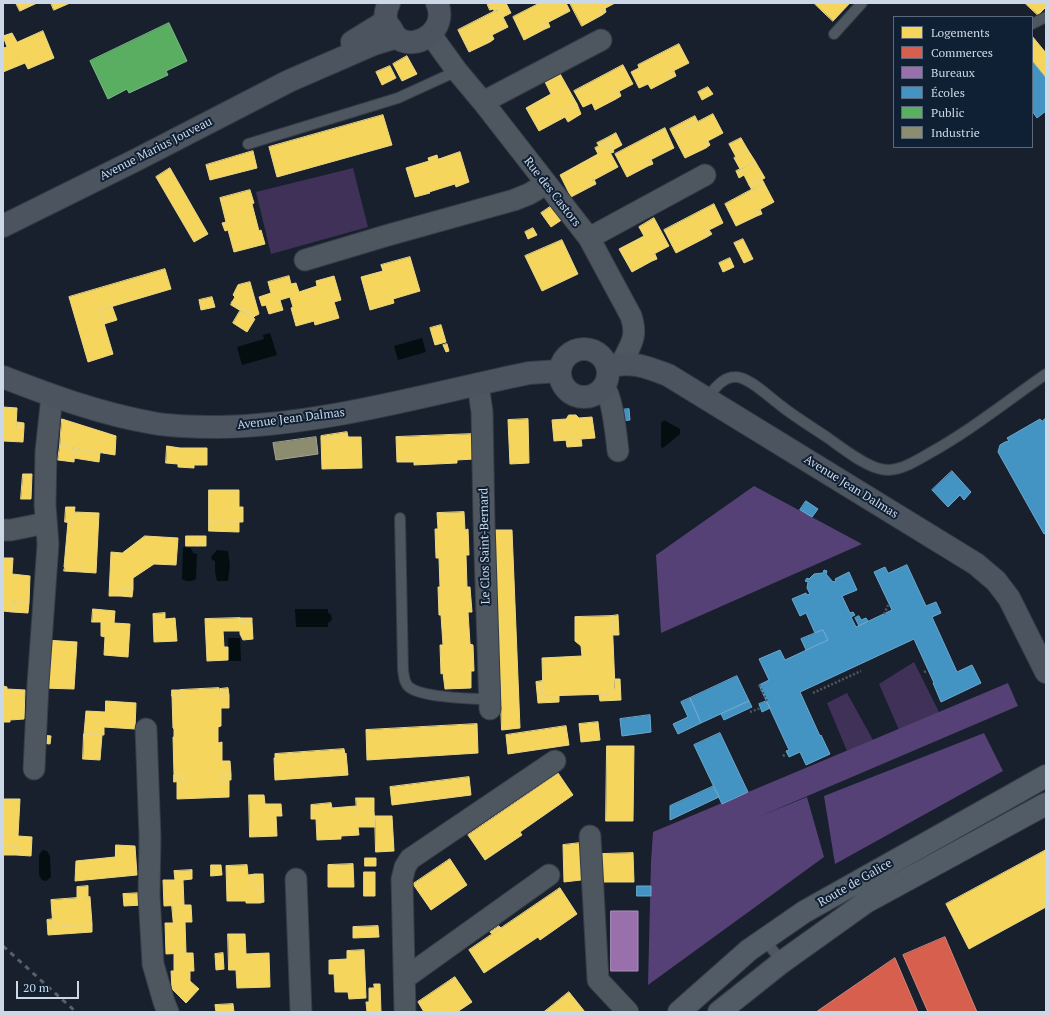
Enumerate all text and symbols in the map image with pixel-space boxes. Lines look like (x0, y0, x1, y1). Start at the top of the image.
legend (893, 16, 1033, 148)
text: Logements (931, 25, 990, 40)
text: Commerces (931, 45, 993, 60)
text: Bureaux (931, 65, 975, 80)
text: Écoles (931, 85, 965, 100)
text: Public (931, 105, 964, 120)
street label: Avenue Marius Jouveau (97, 114, 215, 184)
text: Industrie (931, 125, 980, 140)
street label: Rue des Castors (520, 154, 584, 230)
street label: Avenue Jean Dalmas (236, 405, 346, 433)
street label: Avenue Jean Dalmas (801, 452, 901, 522)
street label: Le Clos Saint-Bernard (477, 488, 493, 604)
street label: Route de Galice (815, 856, 895, 910)
scale bar (18, 973, 81, 999)
text: 20 m (23, 980, 49, 995)

